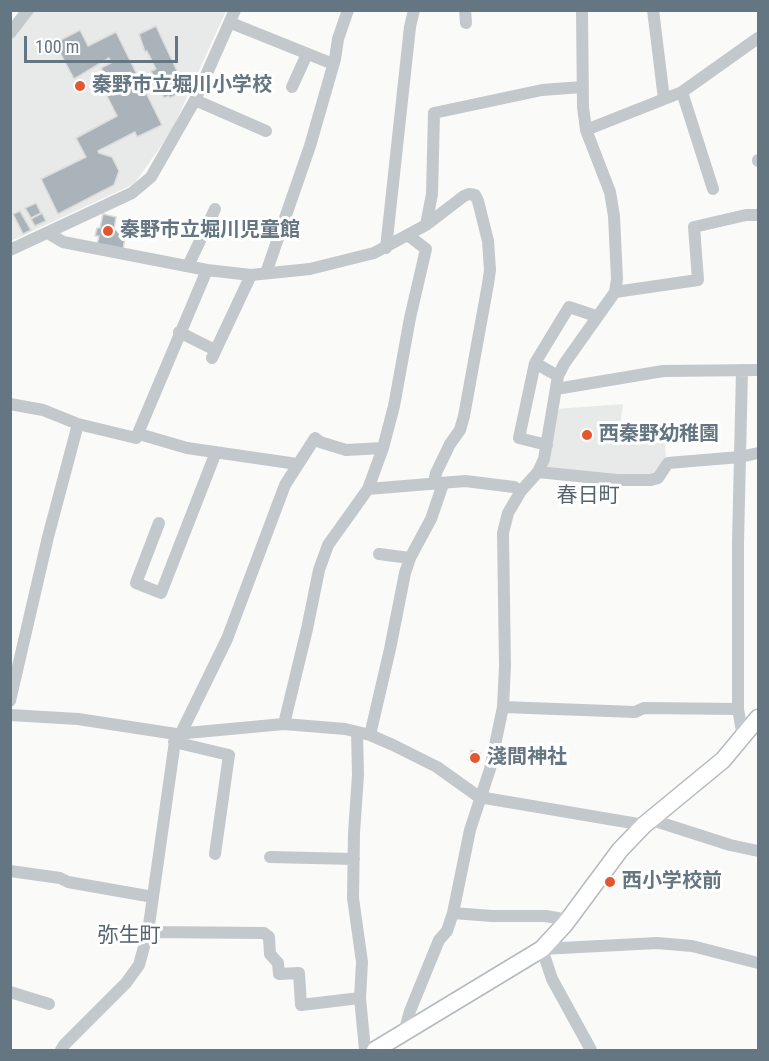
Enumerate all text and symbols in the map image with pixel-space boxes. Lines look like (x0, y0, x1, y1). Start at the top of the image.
scale bar (27, 24, 182, 62)
text: 100 m (35, 36, 79, 57)
place label: 秦野市立堀川小学校 (92, 74, 272, 98)
marker: 秦野市立堀川小学校 (73, 79, 87, 93)
place label: 秦野市立堀川児童館 (120, 219, 300, 243)
marker: 秦野市立堀川児童館 (101, 224, 115, 238)
place label: 西秦野幼稚園 (599, 423, 719, 447)
marker: 西秦野幼稚園 (580, 428, 594, 442)
district label: 春日町 (557, 484, 619, 510)
place label: 淺間神社 (487, 746, 567, 770)
marker: 淺間神社 (468, 751, 482, 765)
place label: 西小学校前 (622, 870, 722, 894)
marker: 西小学校前 (603, 875, 617, 889)
district label: 弥生町 (98, 924, 160, 950)

